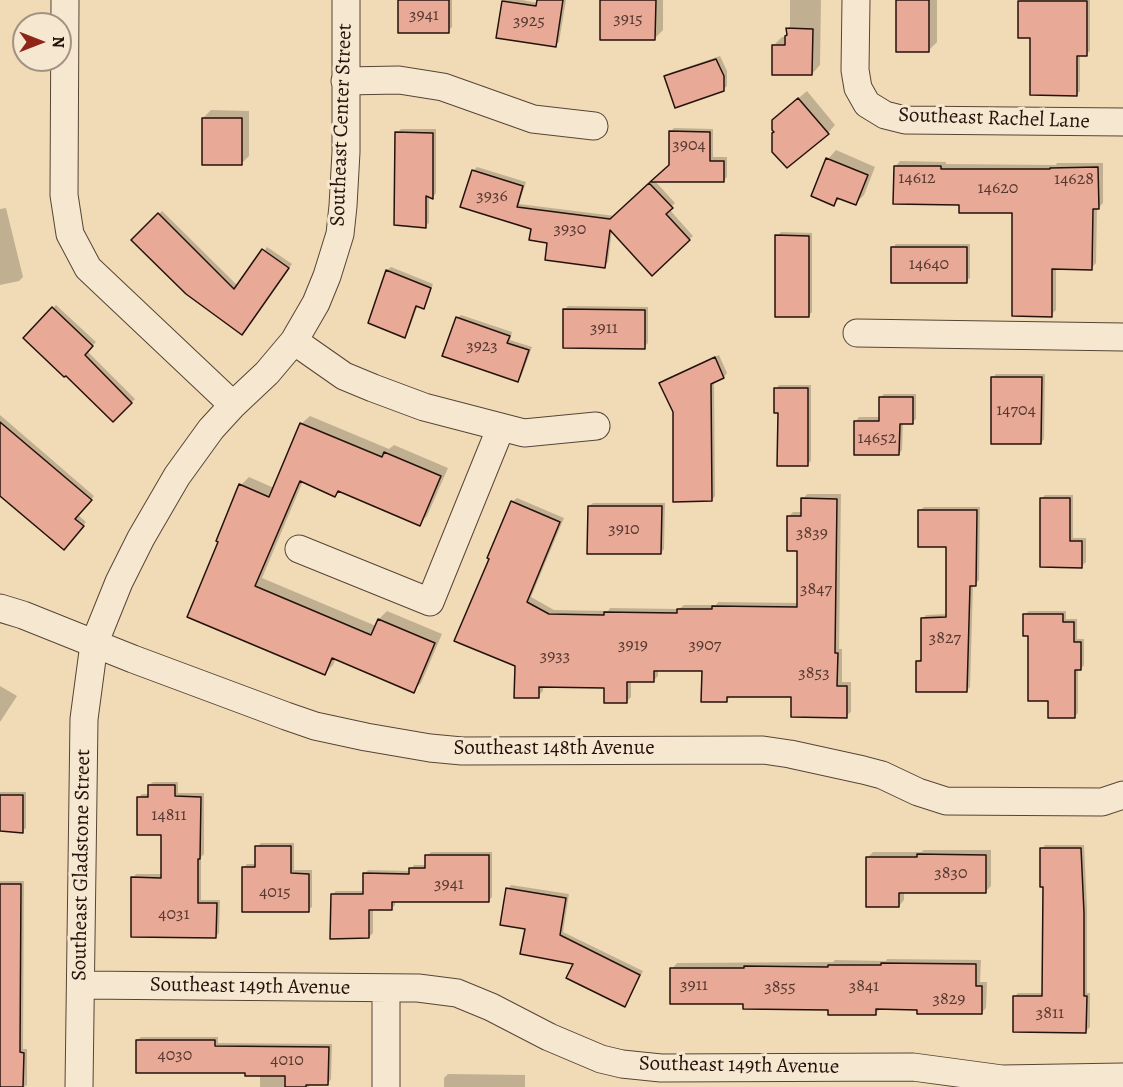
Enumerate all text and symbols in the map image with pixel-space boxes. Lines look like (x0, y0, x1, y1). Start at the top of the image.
house number: 3941 (409, 5, 439, 27)
house number: 3915 (613, 9, 643, 31)
house number: 3925 (513, 11, 545, 33)
north arrow (12, 12, 72, 72)
street label: Southeast Center Street (326, 23, 358, 227)
text: N (47, 36, 69, 48)
street label: Southeast Rachel Lane (898, 103, 1090, 135)
house number: 3904 (672, 135, 706, 157)
house number: 14612 (898, 168, 936, 190)
house number: 14628 (1054, 169, 1094, 191)
house number: 14620 (978, 178, 1018, 200)
house number: 3936 (476, 186, 508, 208)
house number: 3930 (554, 219, 586, 241)
house number: 14640 (909, 254, 949, 276)
house number: 3911 (590, 318, 618, 340)
house number: 3923 (466, 336, 498, 358)
house number: 14704 (996, 400, 1036, 422)
house number: 14652 (858, 428, 896, 450)
house number: 3910 (608, 519, 640, 541)
house number: 3839 (796, 523, 828, 545)
house number: 3847 (800, 579, 832, 601)
house number: 3827 (929, 628, 961, 650)
house number: 3919 (618, 635, 648, 657)
house number: 3907 (689, 635, 721, 657)
house number: 3933 (540, 646, 570, 668)
house number: 3853 (798, 663, 830, 685)
street label: Southeast 148th Avenue (453, 736, 655, 762)
street label: Southeast Gladstone Street (67, 749, 97, 981)
house number: 14811 (151, 805, 187, 827)
house number: 3830 (934, 863, 968, 885)
house number: 3941 (434, 874, 464, 896)
house number: 4015 (259, 882, 291, 904)
house number: 4031 (158, 904, 190, 926)
street label: Southeast 149th Avenue (150, 973, 350, 1001)
house number: 3911 (680, 975, 708, 997)
house number: 3841 (849, 976, 879, 998)
house number: 3855 (764, 977, 796, 999)
house number: 3829 (933, 989, 965, 1011)
house number: 3811 (1036, 1003, 1064, 1025)
house number: 4030 (158, 1045, 192, 1067)
house number: 4010 (270, 1050, 304, 1072)
street label: Southeast 149th Avenue (639, 1052, 839, 1080)

